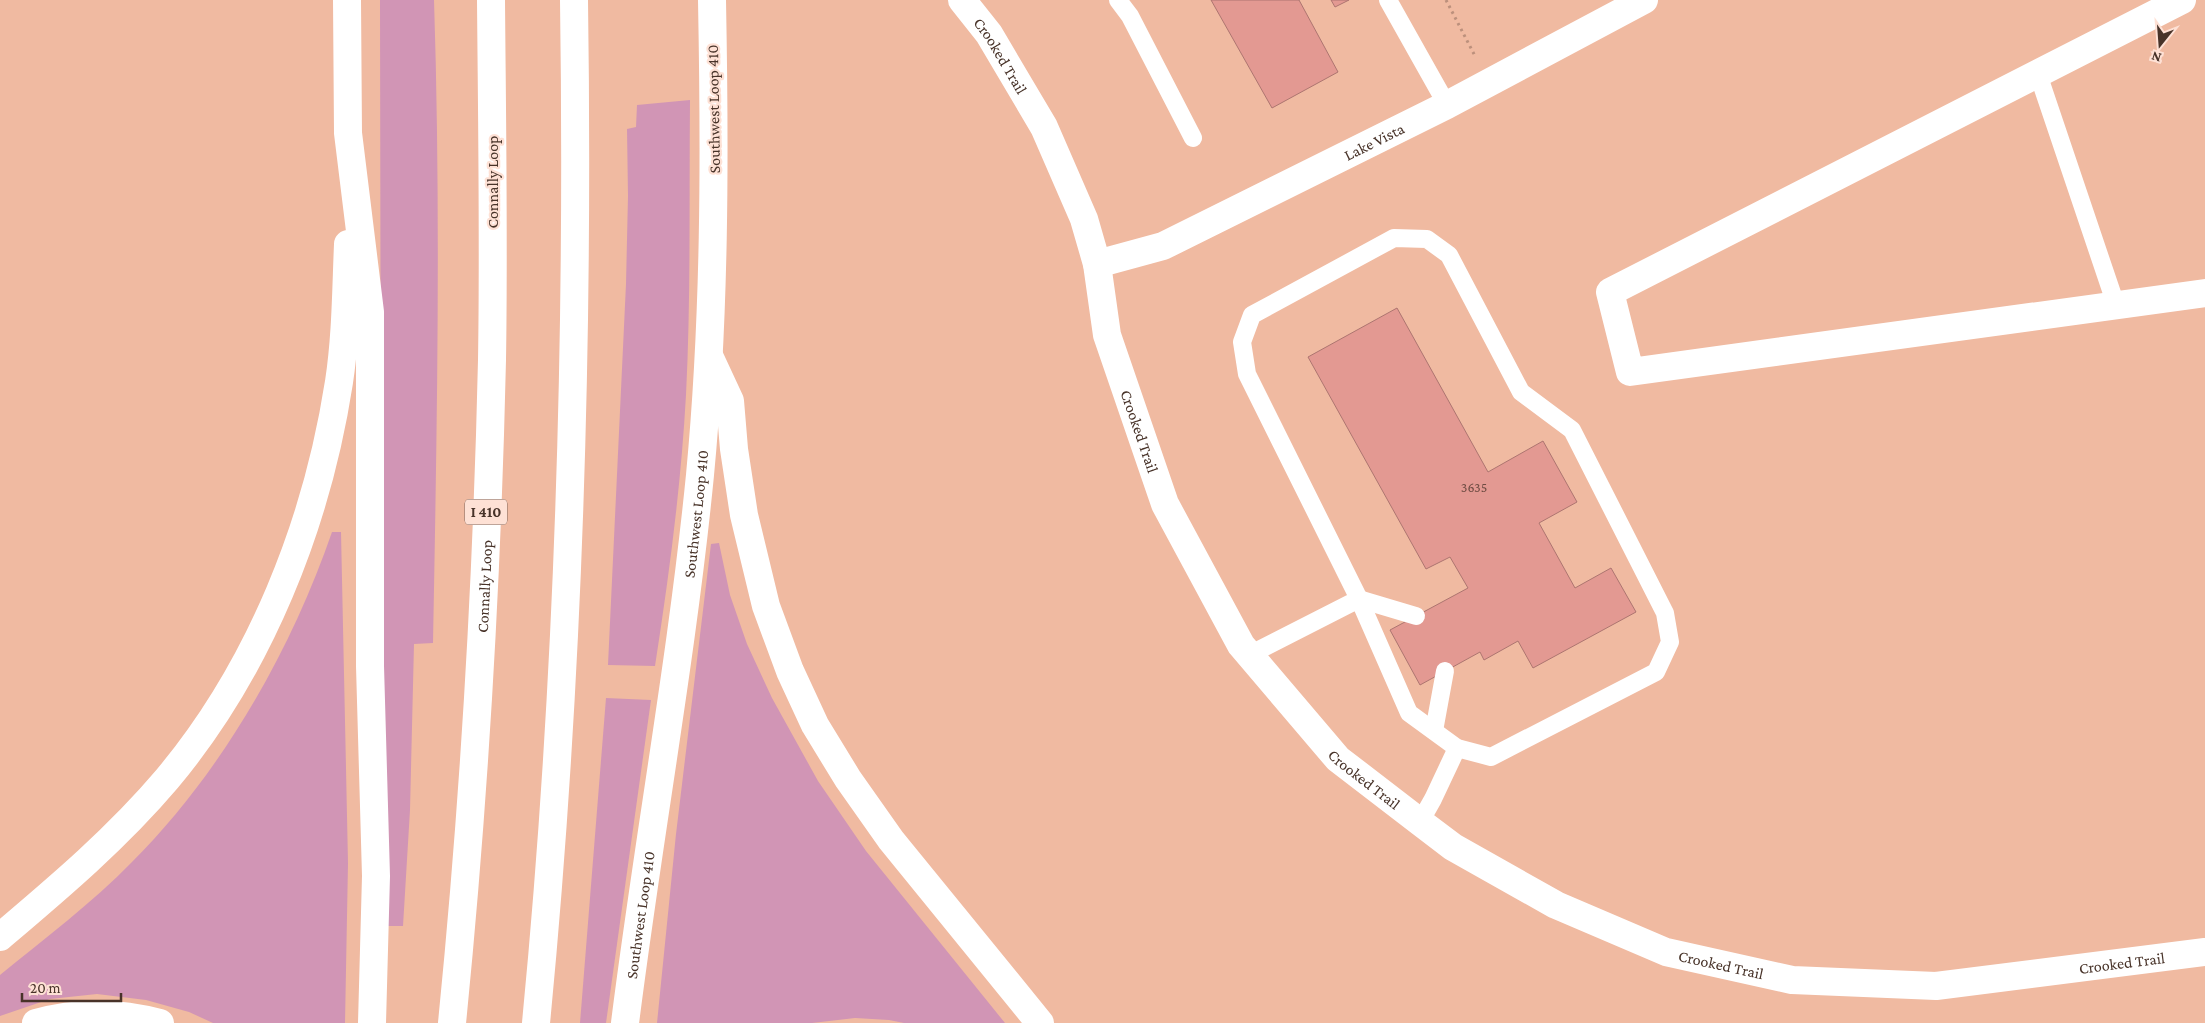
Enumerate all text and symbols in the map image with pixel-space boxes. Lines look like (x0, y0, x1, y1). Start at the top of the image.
street label: Crooked Trail (970, 14, 1030, 97)
north arrow (2135, 20, 2185, 70)
street label: Southwest Loop 410 (704, 44, 724, 174)
text: N (2149, 48, 2163, 66)
street label: Lake Vista (1341, 119, 1408, 164)
street label: Connally Loop (484, 136, 502, 228)
street label: Crooked Trail (1117, 388, 1162, 475)
street label: Southwest Loop 410 (680, 449, 711, 579)
house number: 3635 (1461, 479, 1487, 495)
road number: I 410 (465, 500, 507, 524)
street label: Connally Loop (474, 539, 496, 633)
street label: Crooked Trail (1325, 746, 1403, 813)
street label: Southwest Loop 410 (623, 850, 658, 980)
street label: Crooked Trail (1677, 947, 1765, 982)
street label: Crooked Trail (2078, 949, 2166, 977)
scale bar (22, 970, 121, 1002)
text: 20 m (30, 980, 61, 996)

